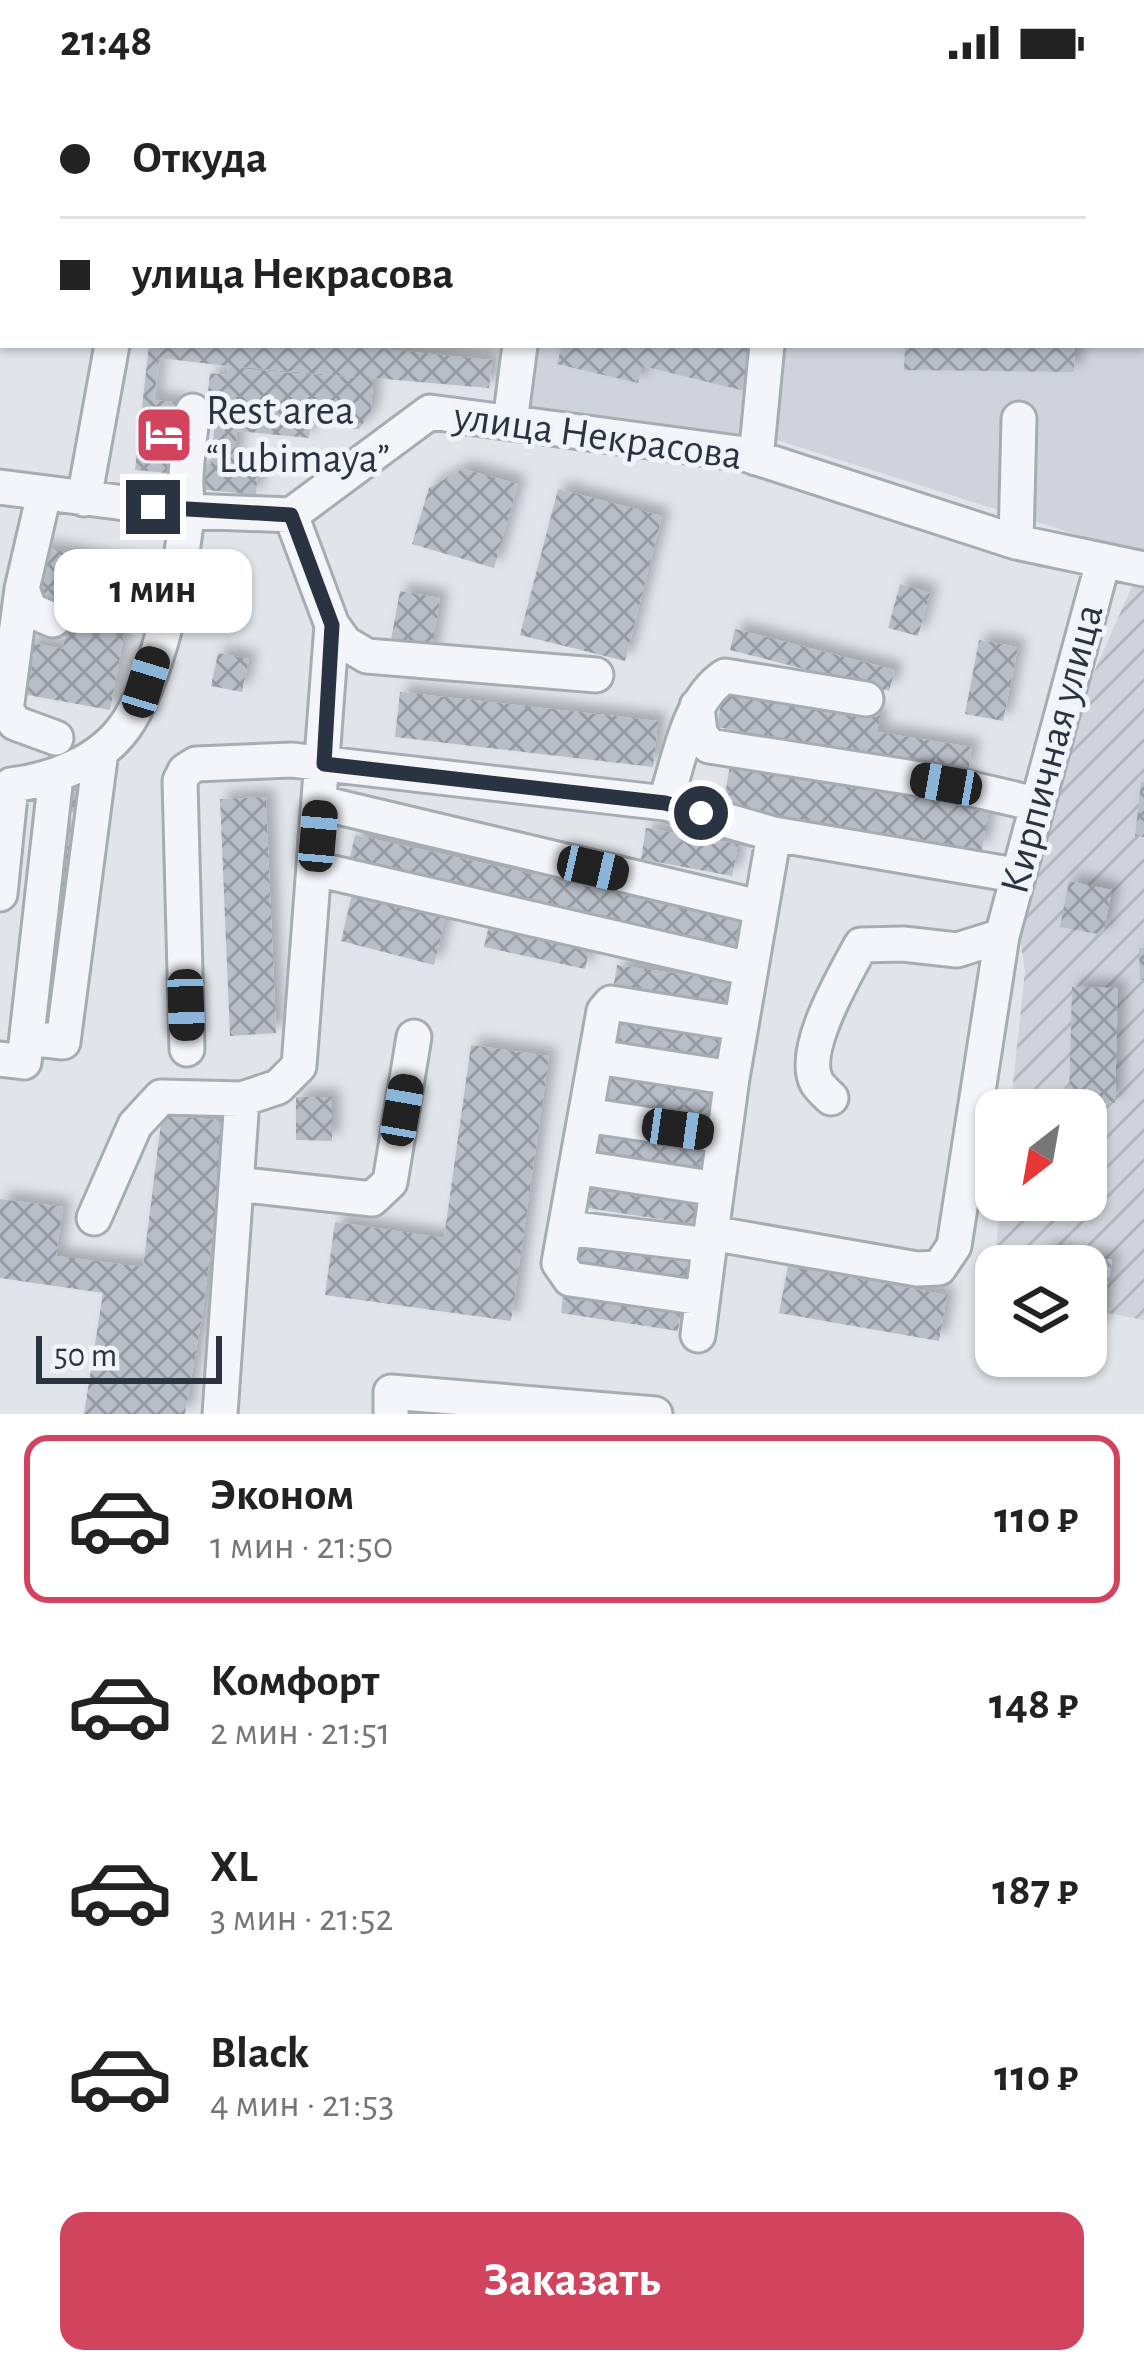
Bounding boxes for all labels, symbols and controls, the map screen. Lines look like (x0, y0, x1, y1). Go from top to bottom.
text: 21:48 (60, 19, 153, 64)
text: Откуда (132, 136, 267, 181)
text: улица Некрасова (132, 252, 454, 297)
place label: Rest area “Lubimaya” (206, 390, 390, 480)
street label: улица Некрасова (450, 395, 745, 477)
hotel icon: Rest area “Lubimaya” (133, 404, 195, 466)
route end (126, 480, 180, 534)
callout: 1 мин (54, 549, 252, 633)
text: 1 мин (110, 571, 196, 610)
street label: Кирпичная улица (993, 600, 1111, 898)
car (118, 642, 174, 722)
car (907, 760, 985, 808)
route start (674, 786, 728, 840)
car (297, 799, 339, 873)
car (554, 842, 632, 894)
car (167, 968, 205, 1042)
car (378, 1071, 426, 1149)
north arrow (975, 1089, 1107, 1221)
map controls (975, 1089, 1107, 1377)
car (640, 1106, 716, 1152)
button: layers (975, 1245, 1107, 1377)
scale bar (36, 1330, 222, 1383)
text: 50 m (54, 1340, 117, 1373)
icon: car (66, 1465, 174, 1573)
text: Эконом (210, 1473, 354, 1518)
text: 110 ₽ (994, 1496, 1078, 1541)
text: 1 мин · 21:50 (210, 1527, 393, 1566)
icon: car (66, 1651, 174, 1759)
text: Комфорт (210, 1659, 379, 1704)
text: 148 ₽ (989, 1682, 1078, 1727)
text: 2 мин · 21:51 (210, 1713, 391, 1752)
icon: car (66, 1837, 174, 1945)
text: XL (210, 1845, 258, 1890)
text: 187 ₽ (992, 1868, 1078, 1913)
text: 3 мин · 21:52 (210, 1899, 393, 1938)
icon: car (66, 2023, 174, 2131)
text: Black (210, 2031, 309, 2076)
text: 110 ₽ (994, 2054, 1078, 2099)
text: 4 мин · 21:53 (210, 2085, 394, 2124)
button: Заказать (60, 2212, 1084, 2350)

